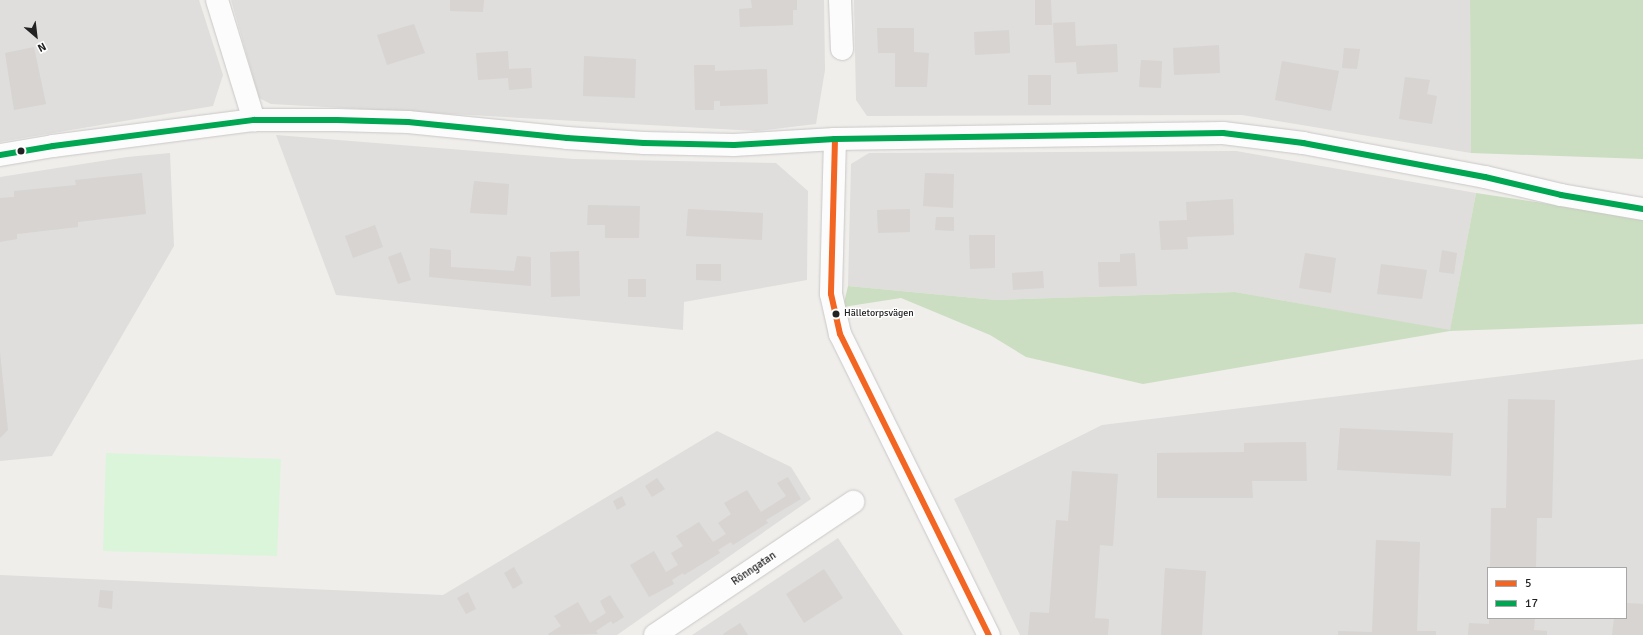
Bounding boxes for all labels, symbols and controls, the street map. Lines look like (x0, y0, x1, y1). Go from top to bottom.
north arrow (16, 16, 56, 56)
text: N (35, 40, 48, 55)
unlabelled marker (16, 146, 26, 156)
place label: Hälletorpsvägen (844, 308, 914, 320)
marker: Hälletorpsvägen (831, 309, 841, 319)
street label: Rönngatan (729, 549, 779, 589)
legend (1487, 567, 1627, 619)
text: 5 (1525, 576, 1531, 591)
text: 17 (1525, 596, 1538, 611)

